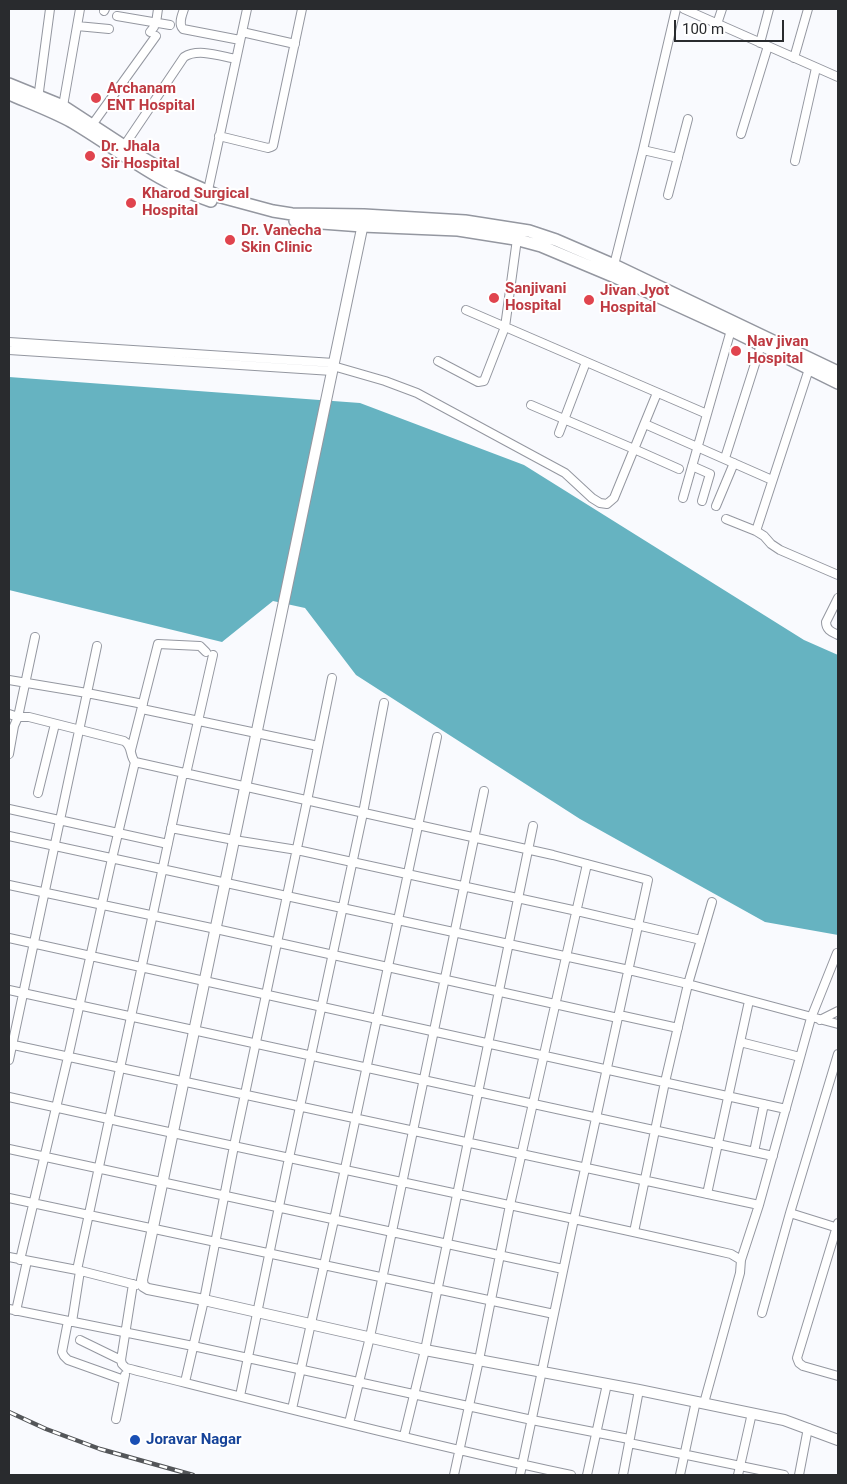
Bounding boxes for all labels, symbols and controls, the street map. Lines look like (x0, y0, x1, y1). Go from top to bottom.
scale bar (677, 10, 787, 42)
text: 100 m (682, 20, 724, 38)
place label: Archanam ENT Hospital (107, 80, 195, 115)
marker: Archanam ENT Hospital (89, 91, 103, 105)
place label: Dr. Jhala Sir Hospital (101, 138, 180, 173)
marker: Dr. Jhala Sir Hospital (83, 149, 97, 163)
place label: Kharod Surgical Hospital (142, 185, 249, 220)
marker: Kharod Surgical Hospital (124, 196, 138, 210)
place label: Dr. Vanecha Skin Clinic (241, 222, 321, 257)
marker: Dr. Vanecha Skin Clinic (223, 233, 237, 247)
place label: Sanjivani Hospital (505, 280, 566, 315)
place label: Jivan Jyot Hospital (600, 282, 669, 317)
marker: Sanjivani Hospital (487, 291, 501, 305)
marker: Jivan Jyot Hospital (582, 293, 596, 307)
place label: Nav jivan Hospital (747, 333, 809, 368)
marker: Nav jivan Hospital (729, 344, 743, 358)
place label: Joravar Nagar (146, 1431, 241, 1449)
marker: Joravar Nagar (128, 1433, 142, 1447)

